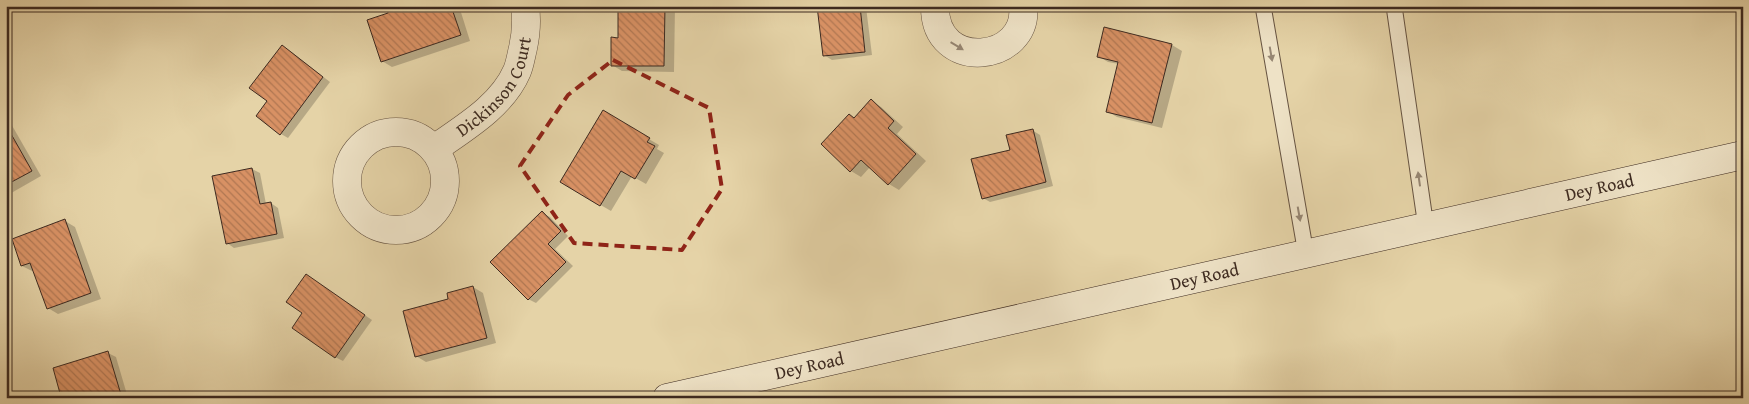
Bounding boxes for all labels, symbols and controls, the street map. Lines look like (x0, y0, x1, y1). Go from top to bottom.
street label: Dickinson Court (450, 34, 538, 143)
one-way arrow (950, 42, 963, 51)
one-way arrow (1268, 47, 1276, 63)
street label: Dey Road (1562, 166, 1637, 208)
one-way arrow (1415, 171, 1423, 187)
one-way arrow (1295, 207, 1303, 223)
street label: Dey Road (1167, 255, 1242, 297)
street label: Dey Road (772, 344, 847, 386)

